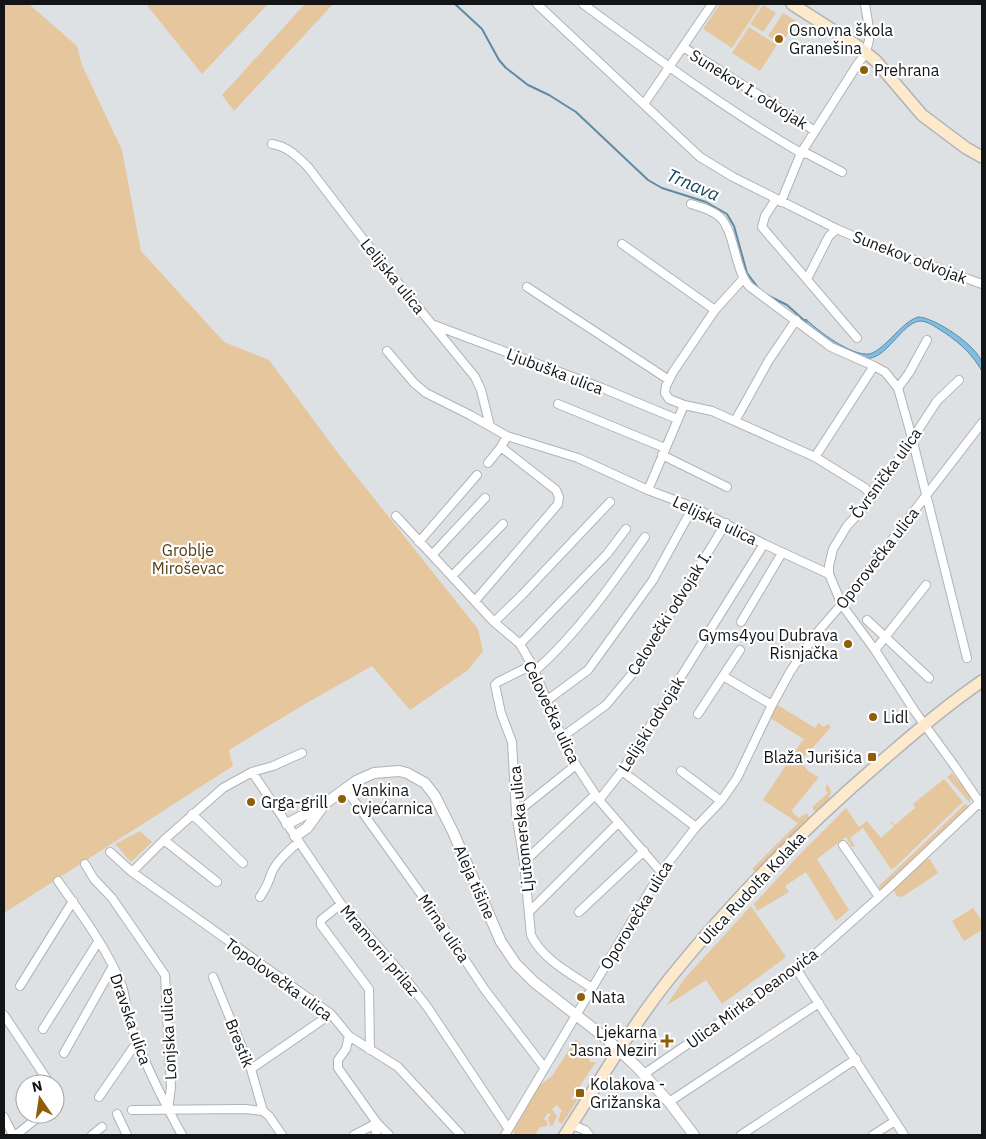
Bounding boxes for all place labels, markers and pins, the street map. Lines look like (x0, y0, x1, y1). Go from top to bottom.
place label: Osnovna škola Granešina (789, 20, 894, 58)
marker: Osnovna škola Granešina (773, 33, 785, 45)
place label: Prehrana (874, 60, 940, 80)
marker: Prehrana (858, 64, 870, 76)
place label: Gyms4you Dubrava Risnjačka (698, 625, 838, 663)
marker: Gyms4you Dubrava Risnjačka (842, 638, 854, 650)
place label: Lidl (883, 707, 909, 727)
marker: Lidl (867, 711, 879, 723)
place label: Blaža Jurišića (763, 747, 862, 767)
marker: Blaža Jurišića (866, 751, 878, 763)
place label: Vankina cvjećarnica (352, 780, 433, 818)
place label: Grga-grill (261, 792, 328, 812)
marker: Vankina cvjećarnica (336, 793, 348, 805)
marker: Grga-grill (245, 796, 257, 808)
place label: Nata (591, 987, 625, 1007)
marker: Nata (575, 991, 587, 1003)
place label: Ljekarna Jasna Neziri (570, 1022, 657, 1060)
marker: Ljekarna Jasna Neziri (661, 1035, 673, 1047)
place label: Kolakova - Grižanska (590, 1074, 665, 1112)
marker: Kolakova - Grižanska (574, 1087, 586, 1099)

